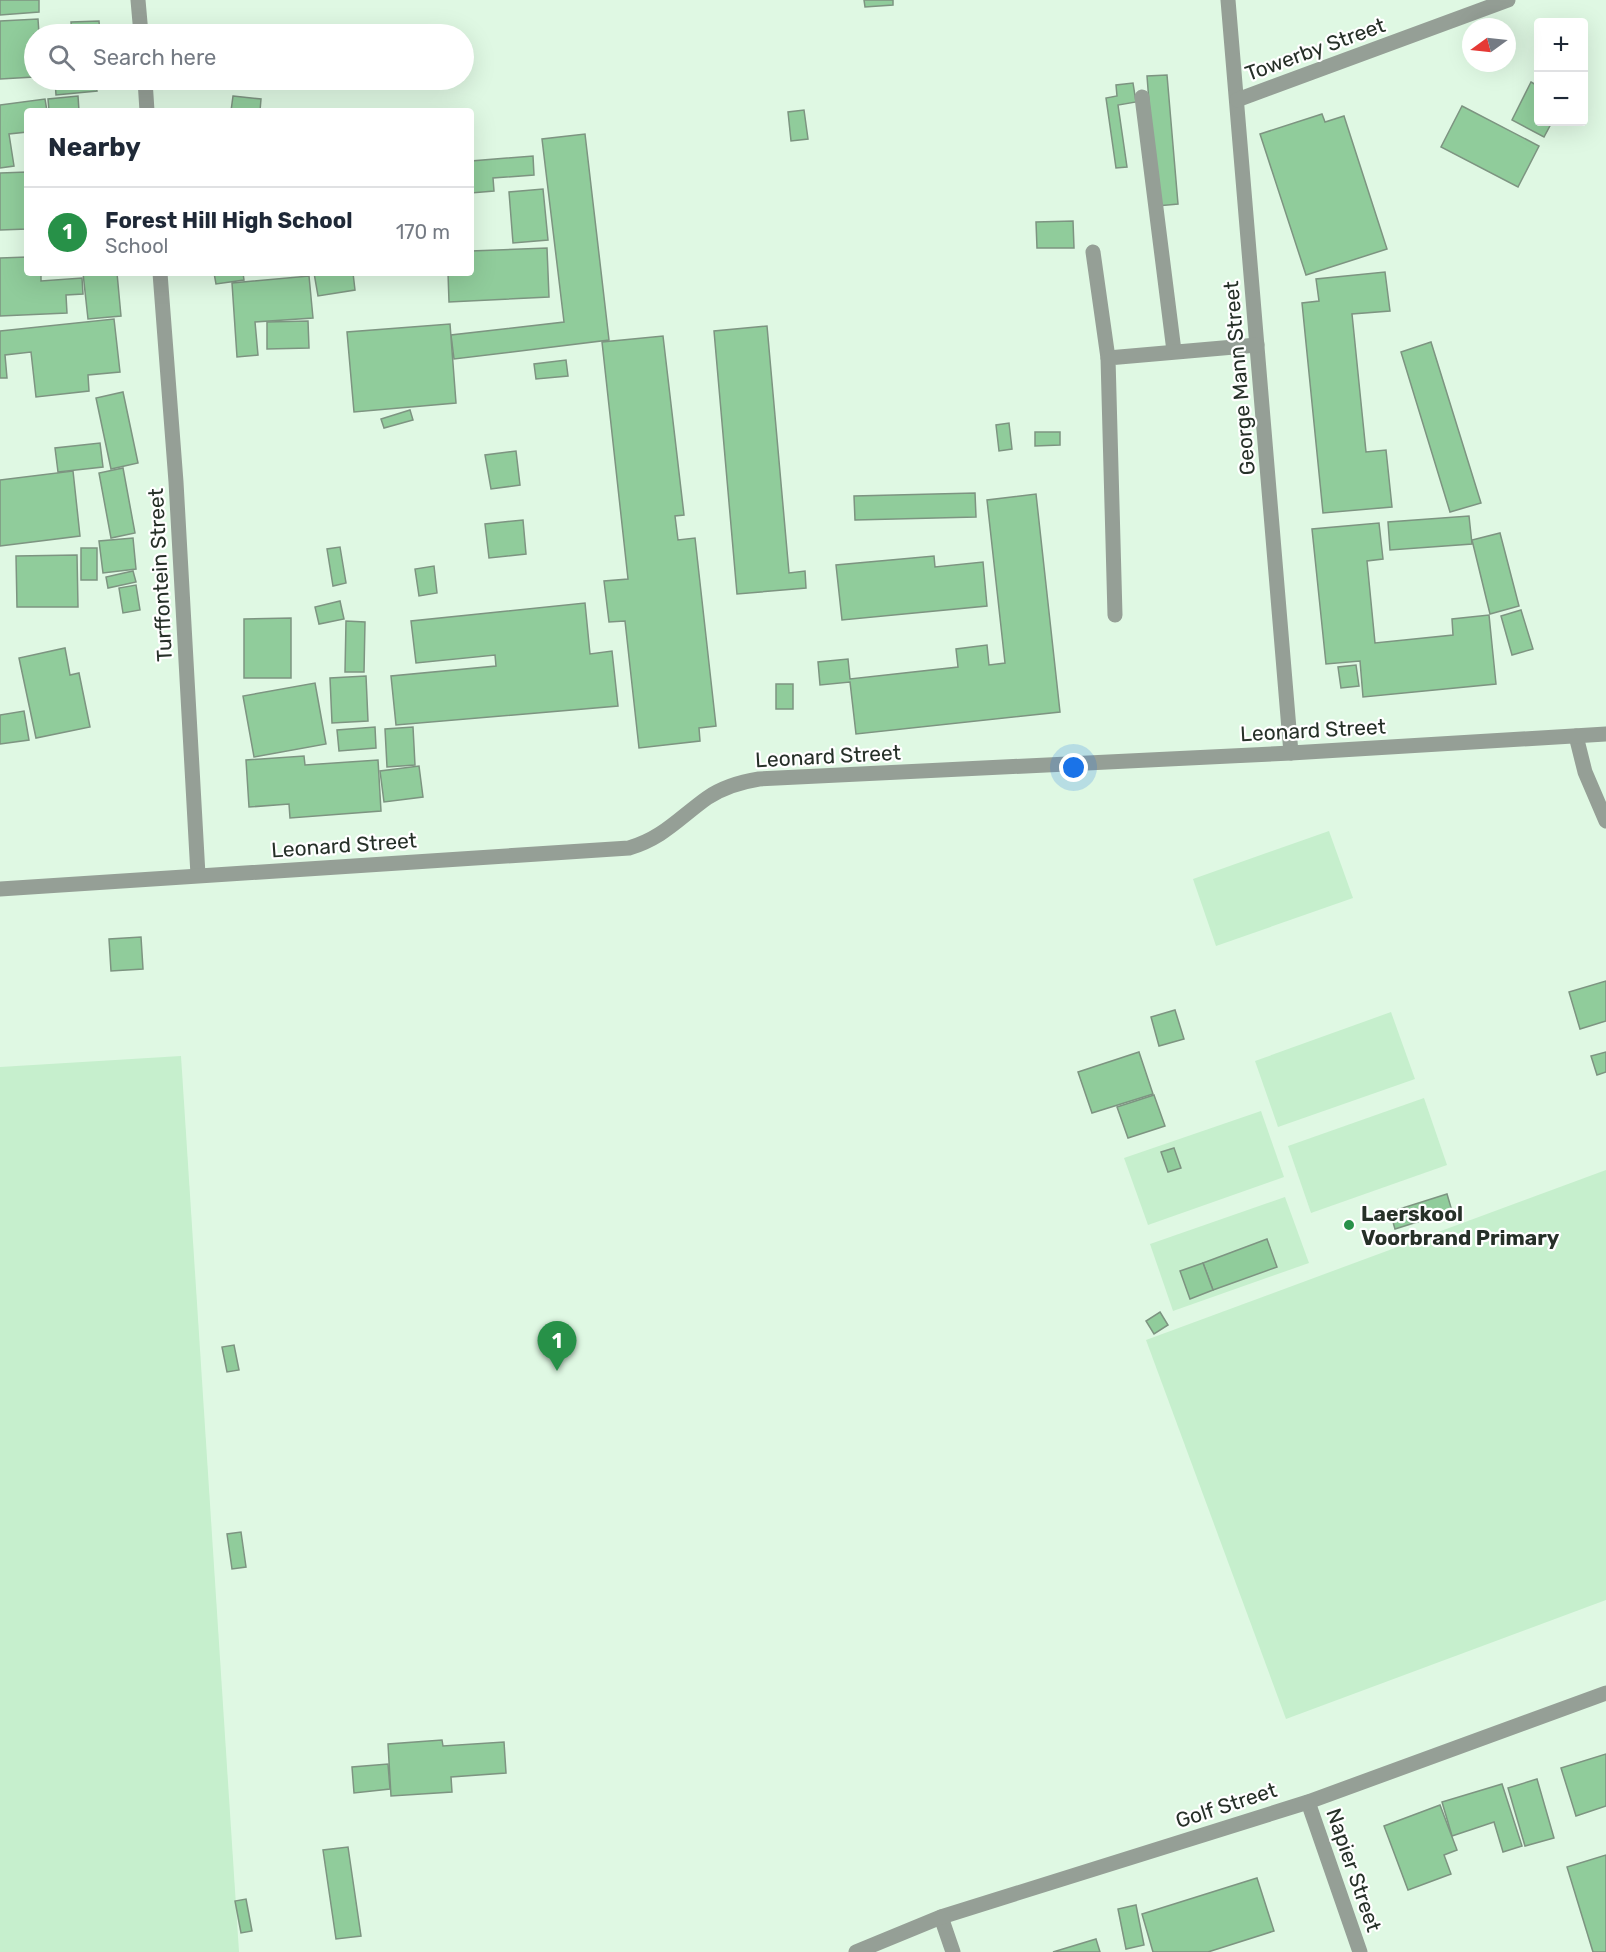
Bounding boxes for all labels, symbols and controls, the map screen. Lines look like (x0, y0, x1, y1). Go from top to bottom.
street label: Towerby Street (1242, 12, 1388, 86)
north arrow (1462, 18, 1516, 72)
map controls (1534, 18, 1588, 126)
button: + (1534, 18, 1588, 72)
search box (24, 24, 474, 90)
icon: search (45, 41, 78, 74)
text: Search here (93, 44, 216, 71)
button: − (1534, 72, 1588, 126)
text: Nearby (48, 132, 141, 163)
text: Forest Hill High School (105, 207, 352, 234)
text: 1 (63, 220, 72, 244)
text: 170 m (396, 220, 450, 244)
text: School (105, 234, 168, 258)
street label: George Mann Street (1218, 280, 1260, 476)
street label: Turffontein Street (143, 488, 177, 662)
street label: Leonard Street (1240, 714, 1386, 746)
street label: Leonard Street (755, 740, 901, 772)
your location (1059, 753, 1088, 782)
street label: Leonard Street (270, 827, 418, 863)
place label: Laerskool Voorbrand Primary (1361, 1201, 1560, 1250)
marker: Laerskool Voorbrand Primary (1342, 1218, 1356, 1232)
pin: 1 (538, 1322, 576, 1371)
street label: Golf Street (1172, 1777, 1280, 1833)
street label: Napier Street (1321, 1805, 1387, 1935)

